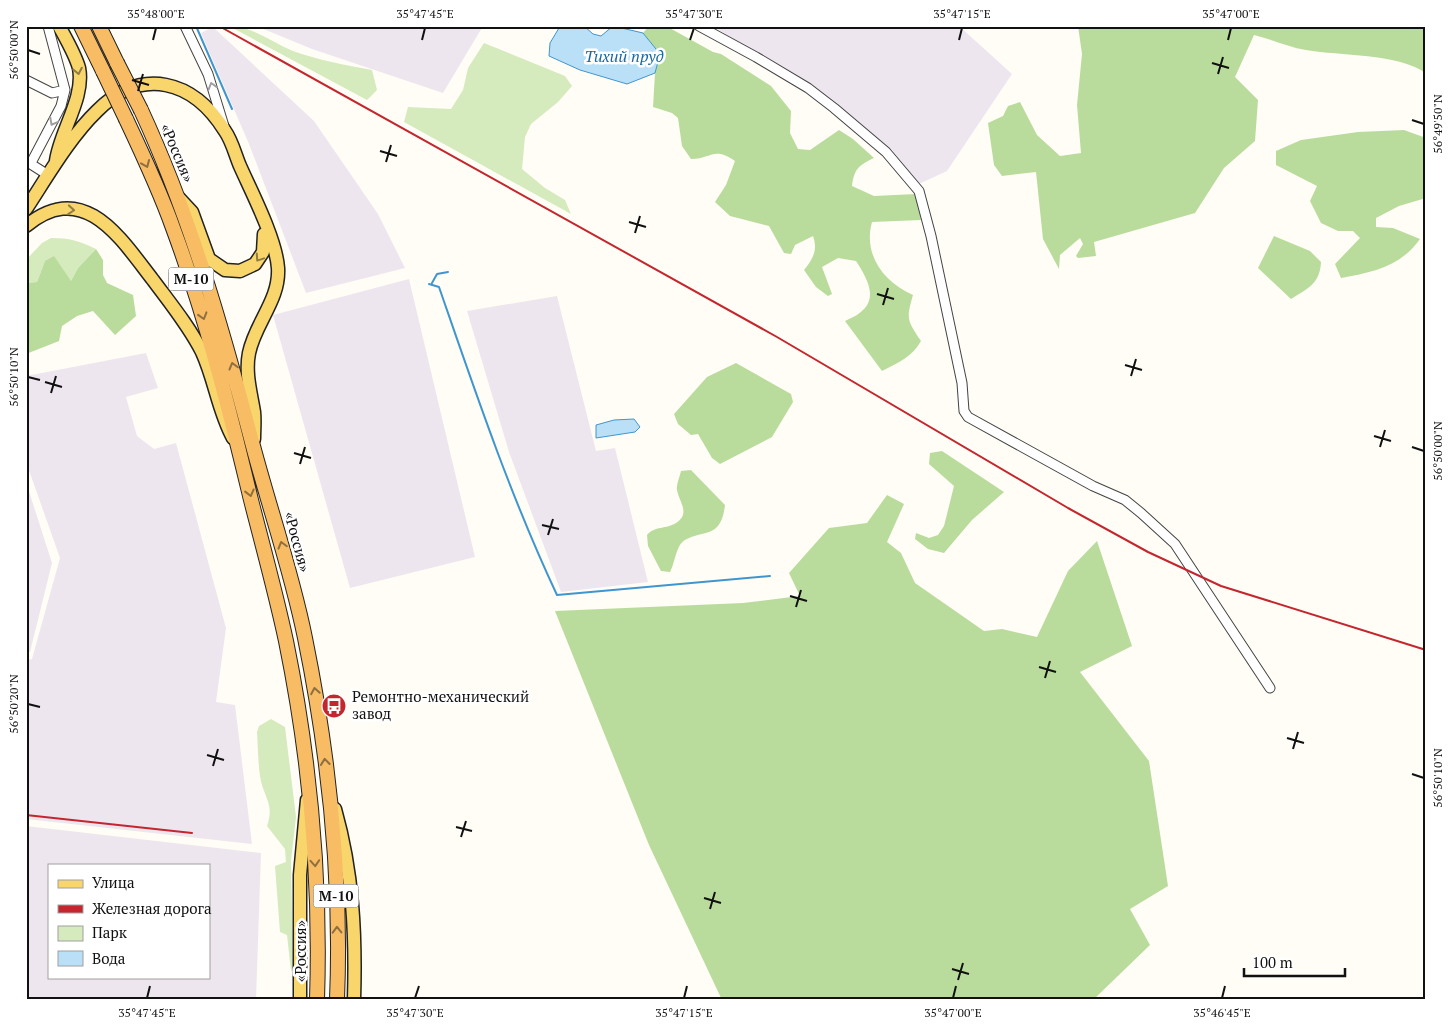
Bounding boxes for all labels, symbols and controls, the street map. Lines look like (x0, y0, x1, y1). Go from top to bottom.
text: 35°48'00"E (127, 6, 185, 21)
text: 35°47'45"E (396, 6, 454, 21)
text: 35°47'30"E (665, 6, 723, 21)
text: 35°47'15"E (933, 6, 991, 21)
text: 35°47'00"E (1202, 6, 1260, 21)
text: 56°50'00"N (6, 20, 21, 80)
water label: Тихий пруд (584, 45, 664, 67)
one-way arrow (73, 66, 83, 75)
one-way arrow (208, 83, 218, 91)
text: 56°49'50"N (1430, 94, 1445, 154)
one-way arrow (49, 117, 59, 126)
street label: «Россия» (157, 120, 199, 185)
one-way arrow (141, 159, 151, 167)
one-way arrow (67, 205, 75, 216)
one-way arrow (256, 252, 265, 262)
road number: М-10 (168, 268, 214, 290)
one-way arrow (197, 311, 207, 319)
text: 56°50'10"N (6, 347, 21, 407)
one-way arrow (228, 361, 239, 370)
text: 56°50'00"N (1430, 421, 1445, 481)
one-way arrow (244, 488, 254, 496)
street label: «Россия» (280, 509, 316, 574)
one-way arrow (277, 542, 287, 550)
text: 56°50'20"N (6, 674, 21, 734)
one-way arrow (310, 686, 320, 695)
place label: Ремонтно-механический завод (352, 686, 529, 723)
bus stop icon: Ремонтно-механический завод (321, 693, 347, 719)
text: 56°50'10"N (1430, 748, 1445, 808)
one-way arrow (320, 758, 331, 766)
one-way arrow (309, 859, 320, 867)
legend (48, 864, 210, 978)
text: Улица (92, 872, 135, 892)
road number: М-10 (314, 884, 358, 908)
text: Железная дорога (92, 898, 212, 918)
street label: «Россия» (290, 920, 310, 982)
text: Парк (92, 922, 128, 942)
one-way arrow (332, 925, 342, 933)
scale bar (1244, 946, 1346, 978)
text: Вода (92, 948, 126, 968)
text: 100 m (1252, 952, 1293, 972)
text: 35°47'45"E (118, 1005, 176, 1020)
text: 35°47'30"E (386, 1005, 444, 1020)
text: 35°47'15"E (655, 1005, 713, 1020)
text: 35°47'00"E (924, 1005, 982, 1020)
text: 35°46'45"E (1193, 1005, 1251, 1020)

